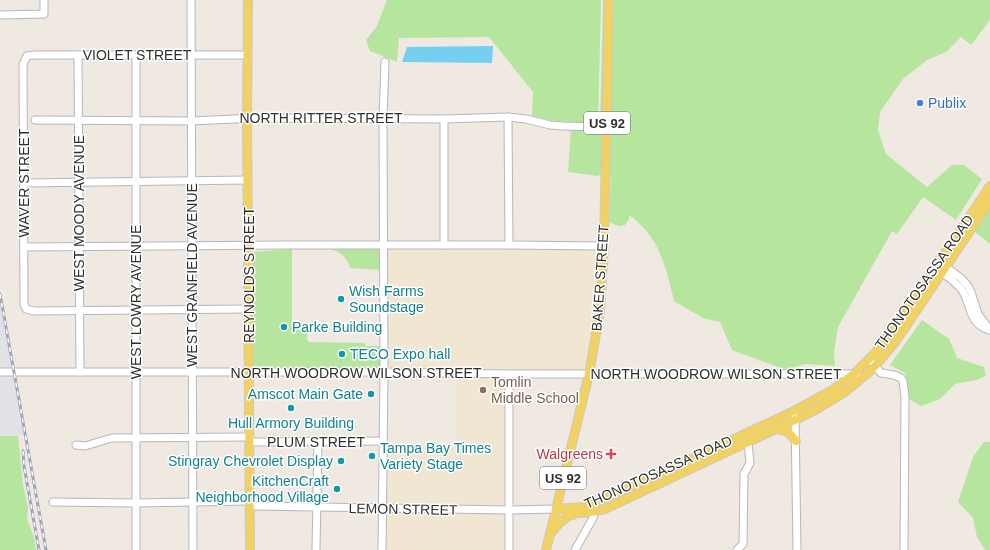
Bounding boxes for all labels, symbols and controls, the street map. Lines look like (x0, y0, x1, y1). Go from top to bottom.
street label: VIOLET STREET (83, 47, 192, 63)
place label: Publix (928, 95, 966, 111)
marker: Publix (915, 98, 925, 108)
street label: NORTH RITTER STREET (239, 110, 403, 126)
road number: US 92 (584, 112, 630, 134)
street label: WAVER STREET (16, 128, 32, 237)
street label: WEST MOODY AVENUE (71, 135, 87, 291)
street label: WEST GRANFIELD AVENUE (184, 183, 200, 367)
street label: REYNOLDS STREET (241, 206, 257, 343)
street label: THONOTOSASSA ROAD (872, 212, 976, 352)
street label: BAKER STREET (588, 224, 612, 332)
street label: WEST LOWRY AVENUE (128, 225, 144, 379)
place label: Wish Farms Soundstage (349, 283, 424, 315)
marker: Wish Farms Soundstage (336, 294, 346, 304)
place label: Parke Building (292, 319, 382, 335)
marker: Parke Building (279, 322, 289, 332)
place label: TECO Expo hall (350, 346, 450, 362)
marker: TECO Expo hall (337, 349, 347, 359)
street label: NORTH WOODROW WILSON STREET (231, 365, 482, 381)
street label: NORTH WOODROW WILSON STREET (591, 366, 842, 382)
place label: Tomlin Middle School (491, 374, 579, 406)
marker: Tomlin Middle School (478, 385, 488, 395)
place label: Amscot Main Gate (248, 386, 363, 402)
marker: Amscot Main Gate (366, 389, 376, 399)
marker: Hull Armory Building (286, 403, 296, 413)
place label: Hull Armory Building (228, 415, 354, 431)
street label: THONOTOSASSA ROAD (582, 432, 734, 512)
street label: PLUM STREET (267, 434, 365, 450)
place label: Tampa Bay Times Variety Stage (380, 440, 491, 472)
place label: Walgreens (537, 446, 603, 462)
marker: Walgreens (606, 449, 616, 459)
marker: Tampa Bay Times Variety Stage (367, 451, 377, 461)
place label: Stingray Chevrolet Display (168, 453, 333, 469)
marker: Stingray Chevrolet Display (336, 456, 346, 466)
road number: US 92 (540, 467, 586, 489)
place label: KitchenCraft Neighborhood Village (195, 473, 329, 505)
marker: KitchenCraft Neighborhood Village (332, 484, 342, 494)
street label: LEMON STREET (348, 500, 458, 518)

